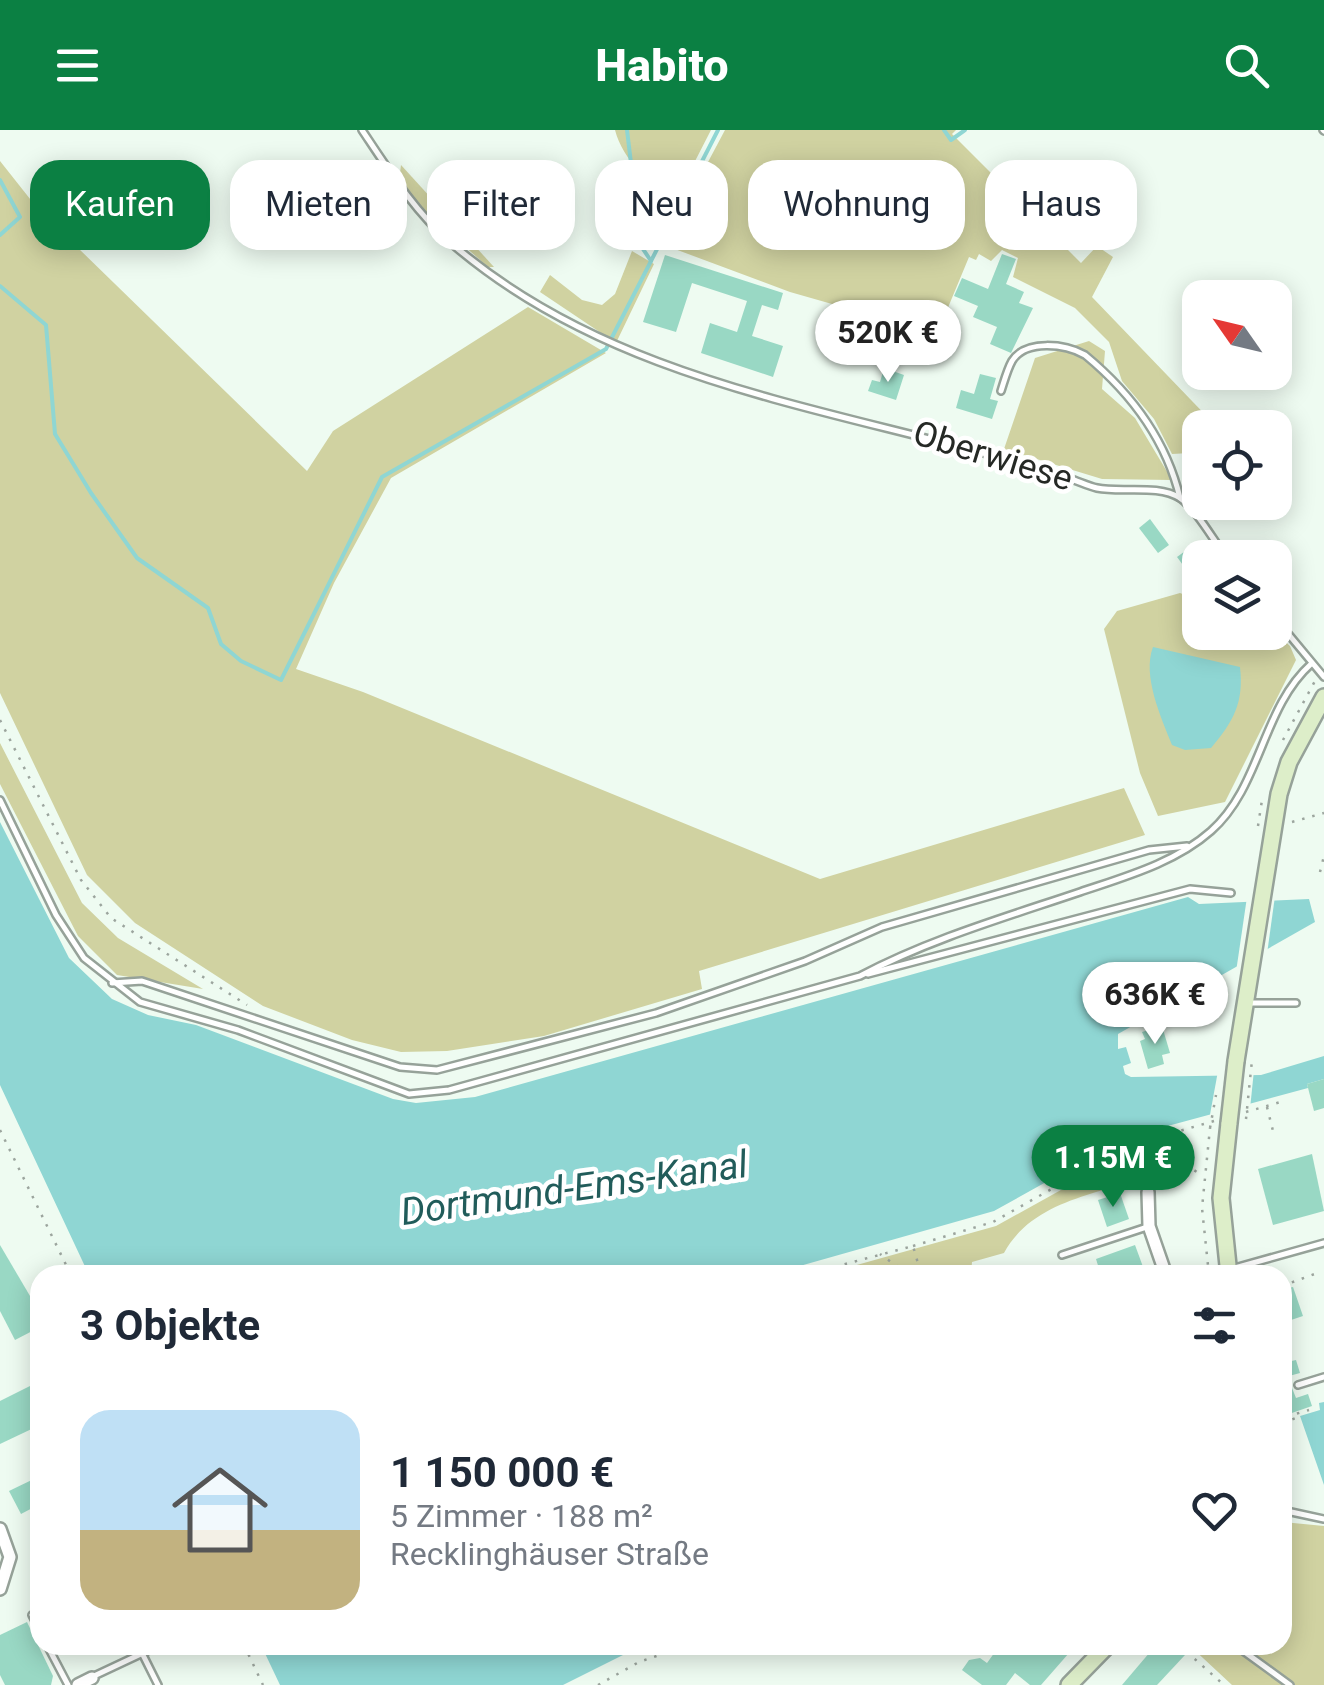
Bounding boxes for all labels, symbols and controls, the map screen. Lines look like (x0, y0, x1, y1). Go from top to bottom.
icon: menu (50, 38, 105, 93)
icon: search (1219, 38, 1274, 93)
text: Habito (595, 39, 729, 92)
chip: Kaufen (30, 160, 210, 250)
chip: Mieten (230, 160, 407, 250)
chip: Filter (427, 160, 575, 250)
chip: Neu (595, 160, 728, 250)
chip: Wohnung (748, 160, 965, 250)
chip: Haus (985, 160, 1137, 250)
north arrow (1182, 280, 1292, 390)
map controls (1182, 280, 1292, 650)
pin: 520K € (807, 300, 969, 385)
text: 520K € (837, 313, 939, 351)
button: locate (1182, 410, 1292, 520)
street label: Oberwiese (908, 412, 1078, 500)
button: layers (1182, 540, 1292, 650)
pin: 636K € (1074, 962, 1236, 1047)
text: 636K € (1104, 975, 1206, 1013)
pin: 1.15M € (1021, 1125, 1205, 1210)
text: 1.15M € (1054, 1138, 1172, 1176)
water label: Dortmund-Ems-Kanal (398, 1142, 751, 1234)
icon: filters (1187, 1298, 1242, 1353)
text: 3 Objekte (80, 1301, 260, 1350)
text: 1 150 000 € (390, 1448, 614, 1497)
icon: home (160, 1450, 280, 1570)
icon: heart (1187, 1483, 1242, 1538)
text: 5 Zimmer · 188 m² (390, 1497, 653, 1535)
text: Recklinghäuser Straße (390, 1535, 709, 1573)

